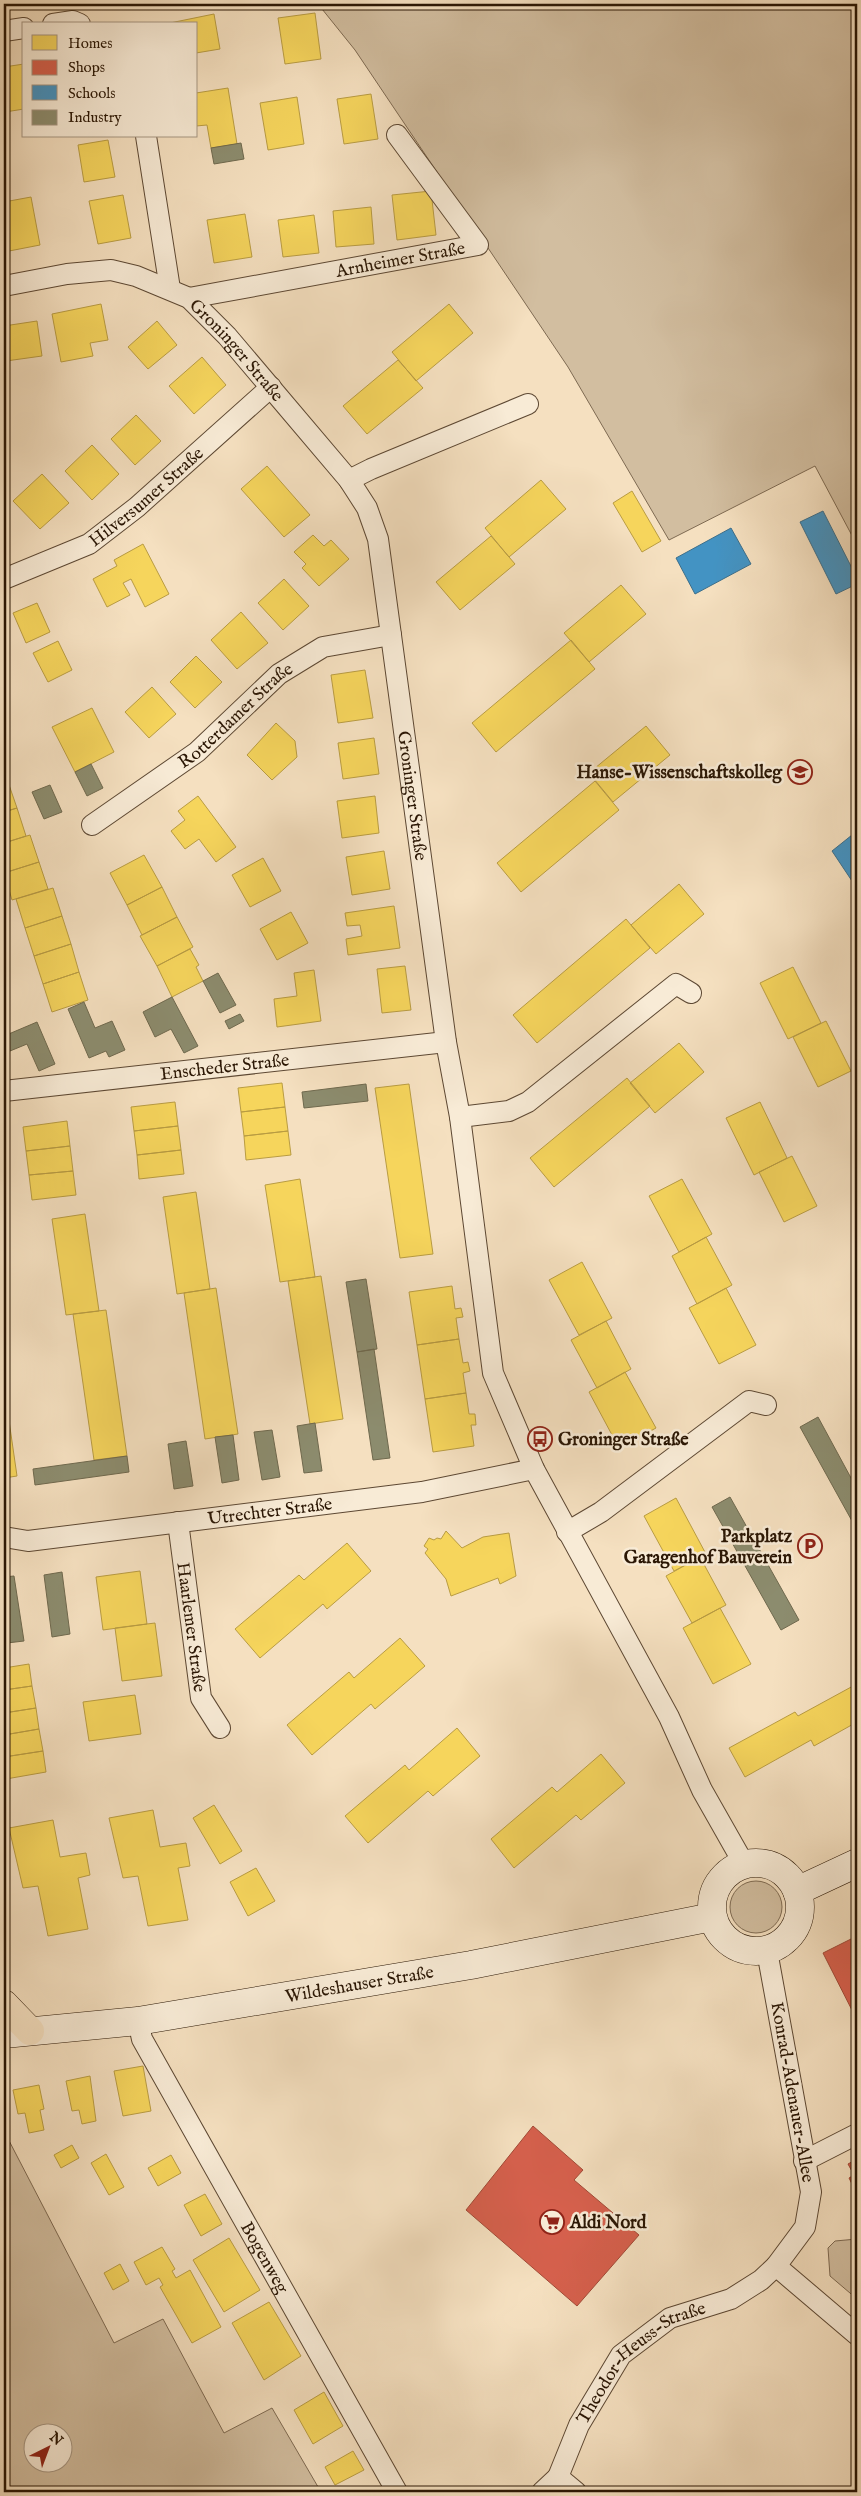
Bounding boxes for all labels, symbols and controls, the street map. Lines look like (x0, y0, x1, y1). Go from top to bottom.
legend (22, 22, 198, 138)
text: Homes (68, 34, 112, 53)
text: Shops (68, 58, 105, 77)
text: Schools (68, 84, 116, 103)
text: Industry (68, 108, 122, 127)
street label: Arnheimer Straße (333, 238, 467, 284)
street label: Groninger Straße (184, 295, 288, 407)
street label: Hilversumer Straße (85, 443, 209, 553)
street label: Rotterdamer Straße (174, 658, 298, 775)
street label: Groninger Straße (391, 730, 431, 862)
school or university icon: Hanse-Wissenschaftskolleg (787, 759, 813, 785)
place label: Hanse-Wissenschaftskolleg (576, 762, 783, 785)
street label: Enscheder Straße (159, 1049, 291, 1087)
bus stop icon: Groninger Straße (527, 1426, 553, 1452)
place label: Groninger Straße (558, 1429, 689, 1452)
street label: Utrechter Straße (206, 1493, 334, 1532)
place label: Parkplatz Garagenhof Bauverein (624, 1526, 793, 1570)
parking icon: Parkplatz Garagenhof Bauverein (797, 1533, 823, 1559)
street label: Haarlemer Straße (170, 1561, 210, 1694)
street label: Wildeshauser Straße (284, 1961, 436, 2009)
street label: Konrad-Adenauer-Allee (764, 2000, 819, 2184)
supermarket icon: Aldi Nord (539, 2209, 565, 2235)
place label: Aldi Nord (569, 2212, 647, 2235)
street label: Bogenweg (234, 2218, 293, 2298)
street label: Theodor-Heuss-Straße (572, 2298, 709, 2429)
north arrow (22, 2424, 72, 2474)
text: N (45, 2428, 67, 2450)

